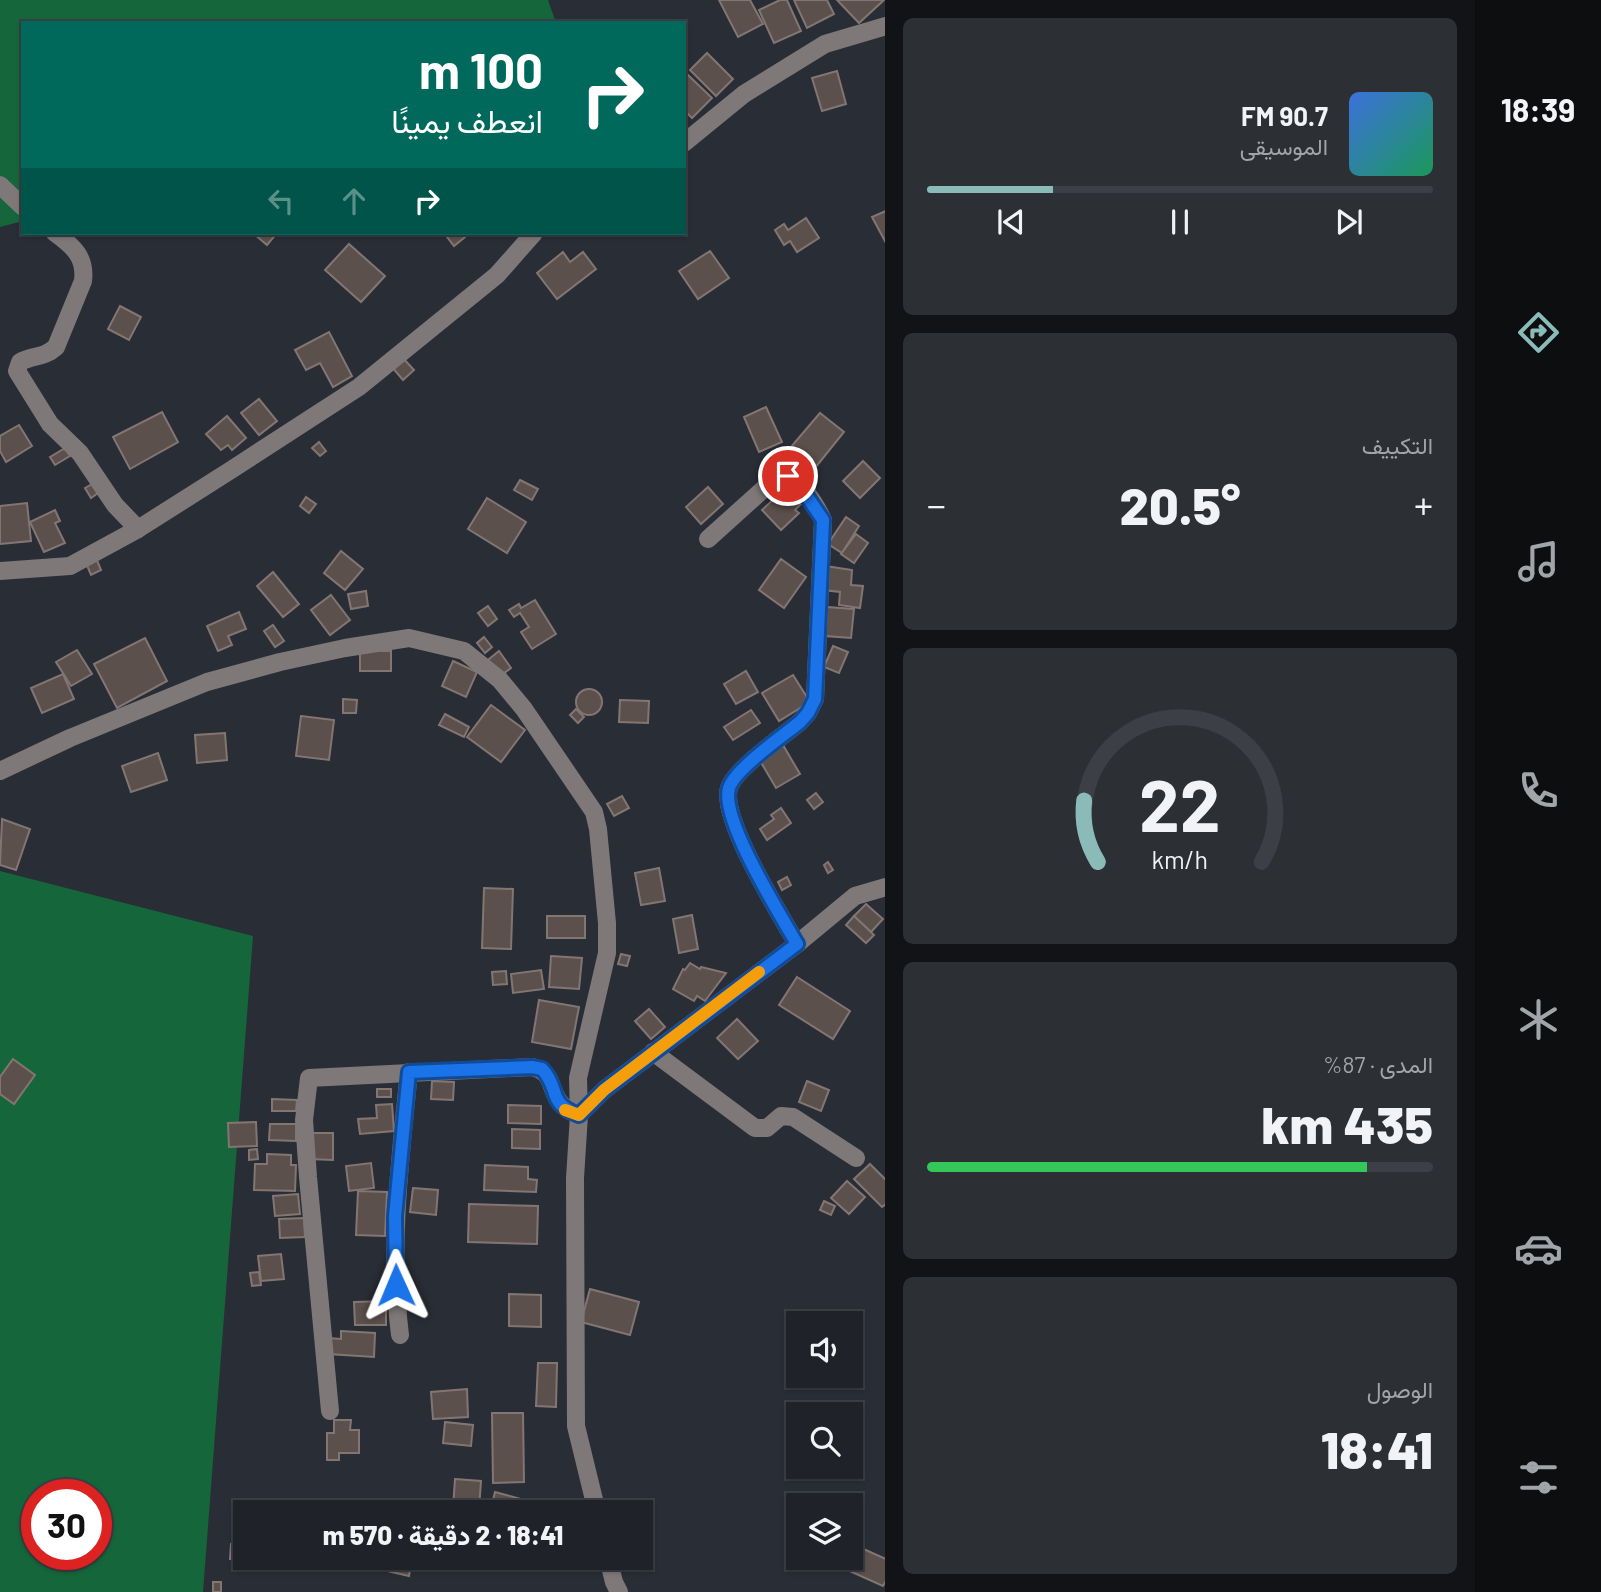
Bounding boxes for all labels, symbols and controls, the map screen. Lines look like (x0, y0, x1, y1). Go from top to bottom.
text: 100 m (419, 40, 543, 99)
icon: right (567, 49, 658, 140)
text: 18:39 (1501, 90, 1575, 128)
text: 90.7 FM (1241, 100, 1328, 131)
text: انعطف يمينًا (391, 101, 543, 139)
text: الموسيقى (1240, 132, 1328, 160)
icon: left (262, 182, 300, 220)
icon: ahead (335, 182, 373, 220)
icon: right (408, 182, 446, 220)
icon: previous (992, 203, 1030, 241)
icon: pause (1161, 203, 1199, 241)
icon: next (1330, 203, 1368, 241)
icon: directions (1514, 308, 1563, 357)
text: التكييف (1362, 431, 1433, 459)
pin (758, 446, 818, 506)
icon: arrive (769, 457, 807, 495)
text: 20.5° (1119, 473, 1241, 535)
text: − (927, 481, 946, 527)
text: + (1414, 481, 1433, 527)
icon: music (1514, 537, 1563, 586)
text: 22 (1139, 759, 1221, 847)
icon: phone (1514, 766, 1563, 815)
text: km/h (1152, 844, 1208, 874)
icon: climate (1514, 995, 1563, 1044)
text: المدى · 87% (1323, 1050, 1433, 1078)
text: 435 km (1261, 1092, 1433, 1154)
icon: car (1514, 1224, 1563, 1273)
position arrow (359, 1248, 433, 1322)
map controls (786, 1311, 863, 1570)
button: sound (786, 1311, 863, 1388)
text: الوصول (1367, 1375, 1433, 1403)
button: search (786, 1402, 863, 1479)
text: 18:41 (1321, 1417, 1433, 1479)
icon: filters (1514, 1453, 1563, 1502)
speed limit sign: 30 (21, 1479, 112, 1570)
button: layers (786, 1493, 863, 1570)
text: 18:41 · 2 دقيقة · 570 m (323, 1519, 563, 1550)

